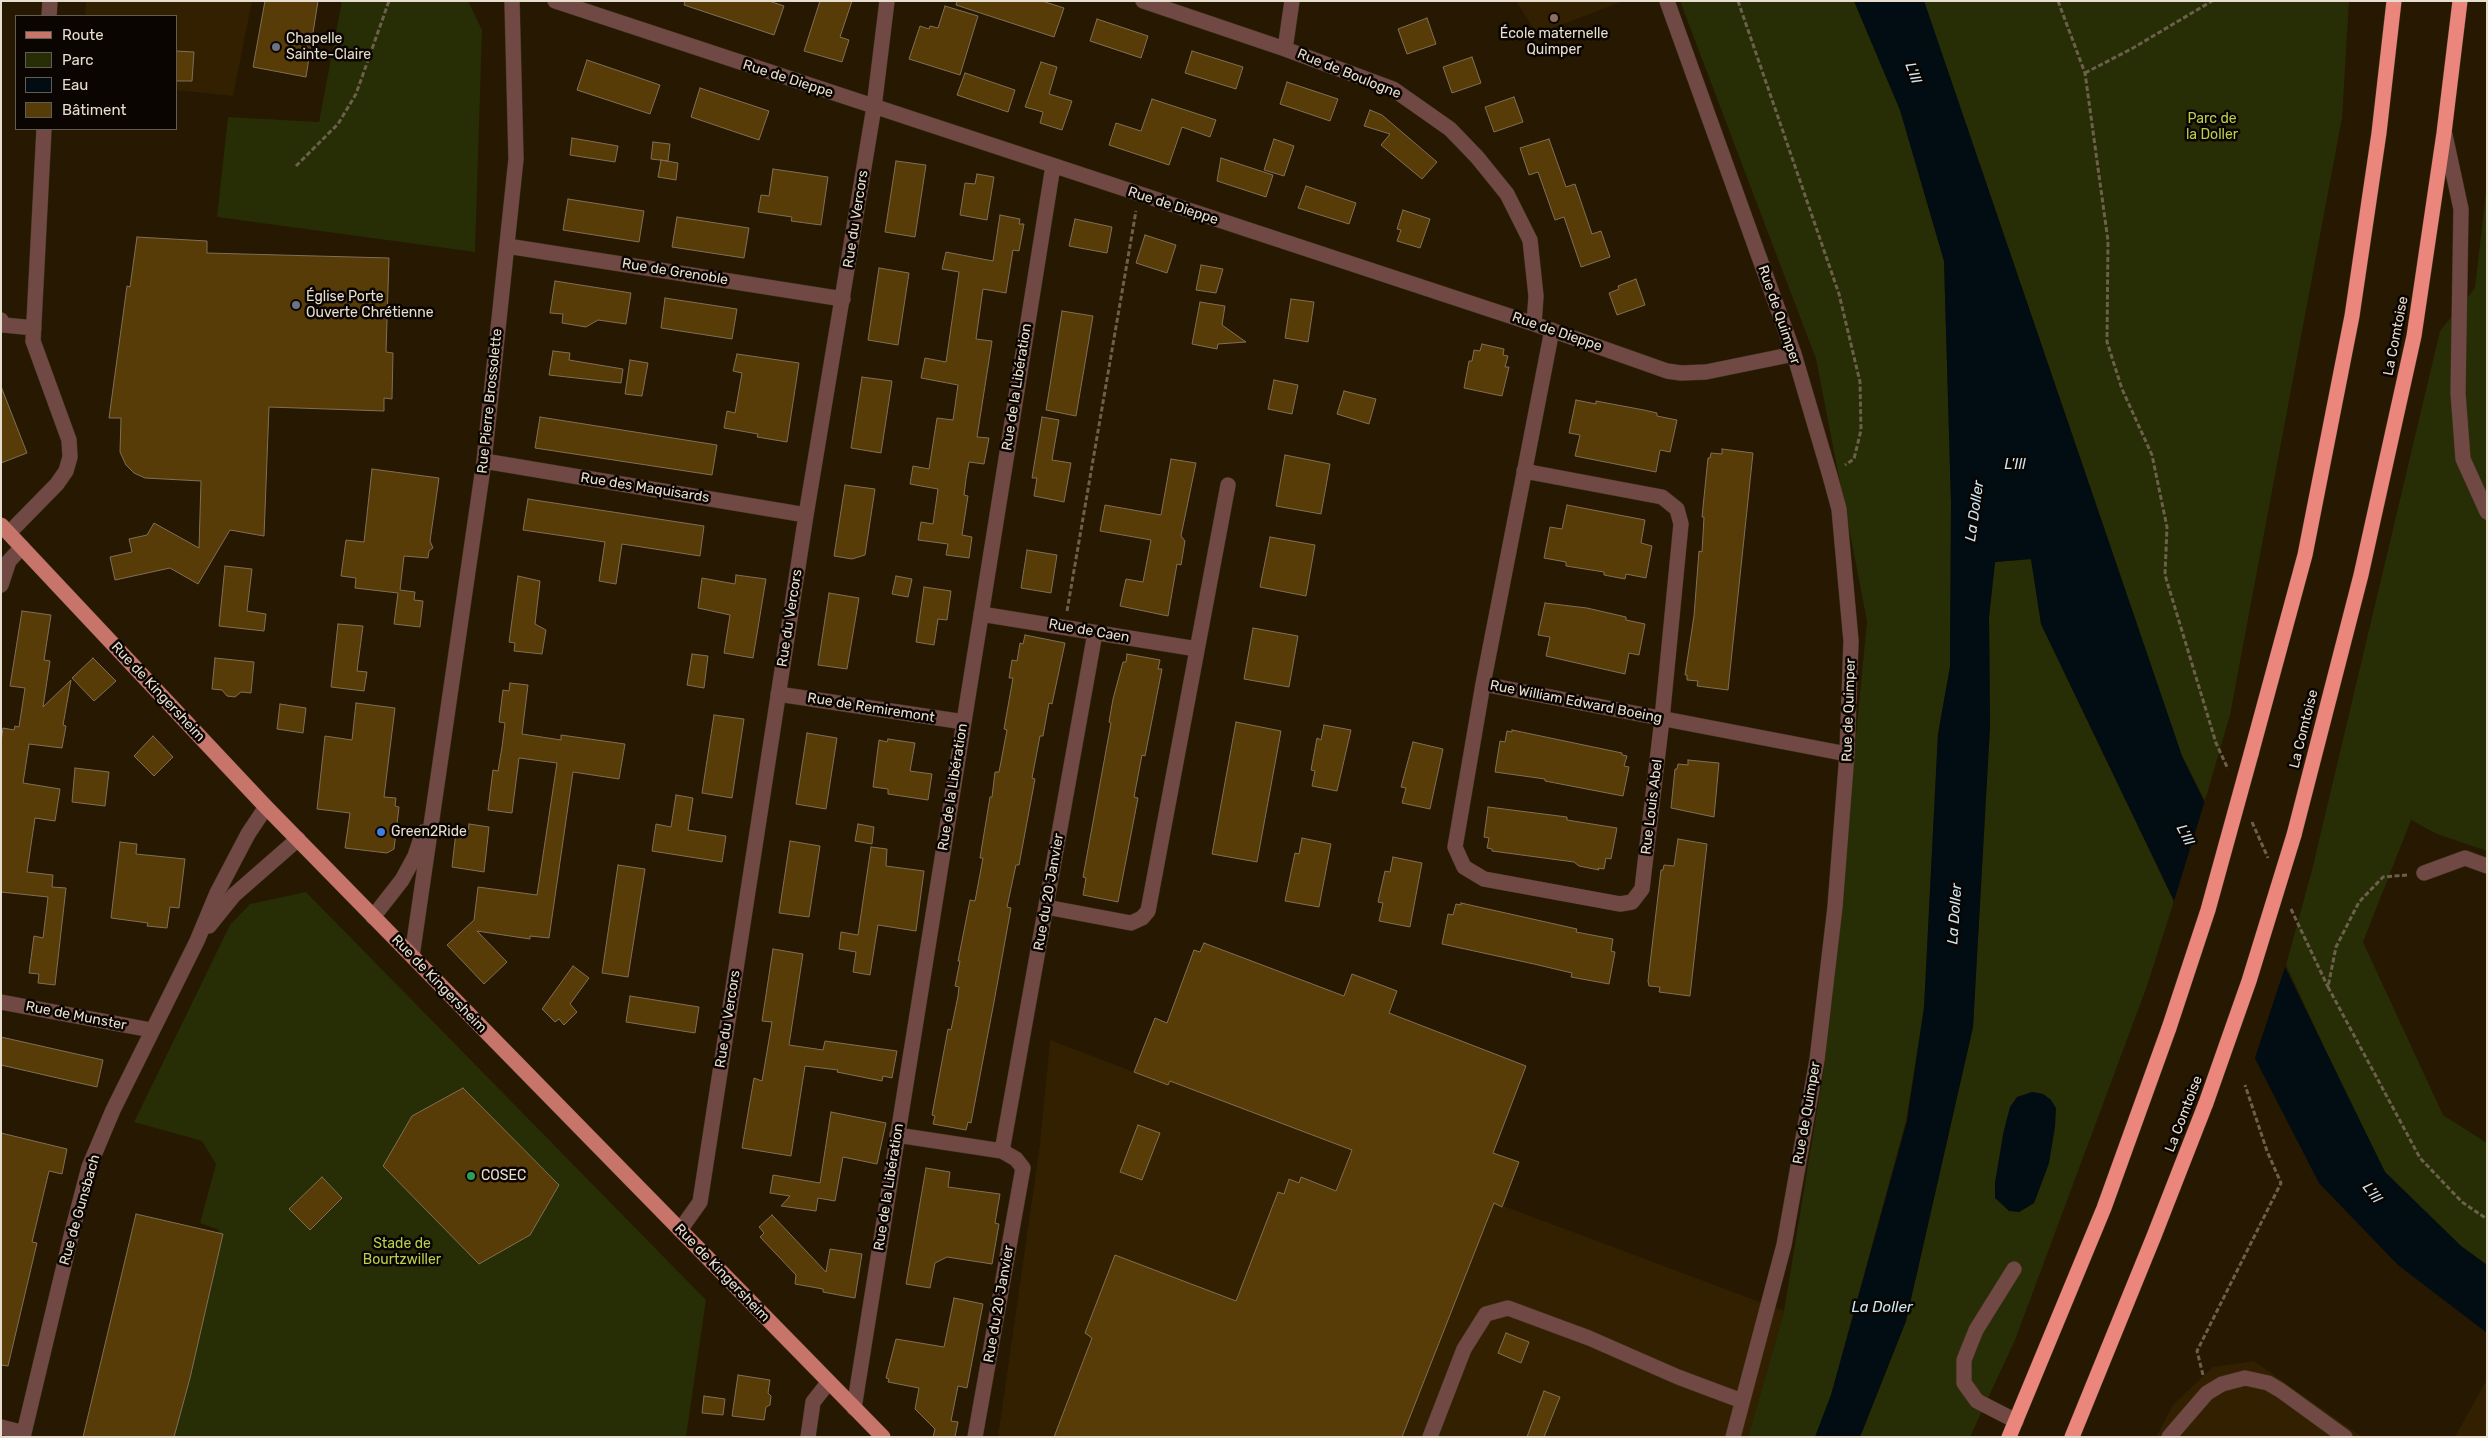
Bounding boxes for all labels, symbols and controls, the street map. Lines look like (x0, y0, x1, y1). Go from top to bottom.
marker: École maternelle Quimper (1548, 12, 1560, 24)
legend (15, 15, 178, 130)
text: Route (62, 26, 104, 44)
place label: École maternelle Quimper (1500, 26, 1608, 58)
place label: Chapelle Sainte-Claire (286, 31, 371, 64)
marker: Chapelle Sainte-Claire (270, 41, 282, 53)
street label: Rue de Boulogne (1295, 46, 1403, 102)
text: Parc (62, 51, 94, 69)
street label: Rue de Dieppe (741, 57, 835, 101)
water label: L'Ill (1901, 60, 1925, 86)
text: Eau (62, 76, 88, 94)
text: Bâtiment (62, 101, 126, 119)
park label: Parc de la Doller (2186, 111, 2238, 144)
street label: Rue du Vercors (840, 169, 872, 269)
street label: Rue de Dieppe (1126, 184, 1220, 228)
street label: Rue de Grenoble (621, 255, 729, 289)
street label: Rue de Quimper (1754, 263, 1804, 367)
place label: Église Porte Ouverte Chrétienne (306, 289, 434, 322)
street label: La Comtoise (2380, 295, 2412, 377)
marker: Église Porte Ouverte Chrétienne (290, 299, 302, 311)
street label: Rue de Dieppe (1510, 309, 1604, 355)
street label: Rue de la Libération (999, 322, 1035, 452)
street label: Rue Pierre Brossolette (474, 328, 506, 474)
water label: L'Ill (2004, 456, 2026, 474)
street label: Rue des Maquisards (579, 470, 711, 506)
water label: La Doller (1962, 479, 1988, 543)
street label: Rue du Vercors (774, 568, 806, 668)
street label: Rue de Caen (1047, 616, 1131, 646)
street label: Rue de Kingersheim (108, 639, 208, 745)
street label: Rue de Quimper (1839, 658, 1859, 762)
street label: Rue William Edward Boeing (1488, 677, 1664, 727)
street label: La Comtoise (2286, 688, 2322, 770)
street label: Rue de Remiremont (806, 690, 936, 726)
street label: Rue de la Libération (935, 722, 971, 852)
street label: Rue Louis Abel (1638, 758, 1666, 856)
water label: L'Ill (2172, 821, 2198, 849)
place label: Green2Ride (391, 824, 467, 840)
marker: Green2Ride (375, 826, 387, 838)
street label: Rue du 20 Janvier (1030, 832, 1068, 952)
water label: La Doller (1944, 883, 1966, 945)
street label: Rue de Kingersheim (388, 932, 490, 1036)
street label: Rue du Vercors (712, 969, 744, 1069)
street label: Rue de Munster (24, 998, 128, 1034)
street label: Rue de Quimper (1790, 1060, 1824, 1166)
street label: La Comtoise (2162, 1073, 2206, 1155)
street label: Rue de la Libération (871, 1122, 907, 1252)
street label: Rue de Gunsbach (56, 1153, 104, 1267)
place label: COSEC (481, 1168, 526, 1184)
marker: COSEC (465, 1170, 477, 1182)
water label: L'Ill (2358, 1179, 2386, 1207)
street label: Rue de Kingersheim (671, 1221, 773, 1325)
park label: Stade de Bourtzwiller (363, 1236, 441, 1268)
street label: Rue du 20 Janvier (980, 1244, 1018, 1364)
water label: La Doller (1851, 1299, 1913, 1317)

